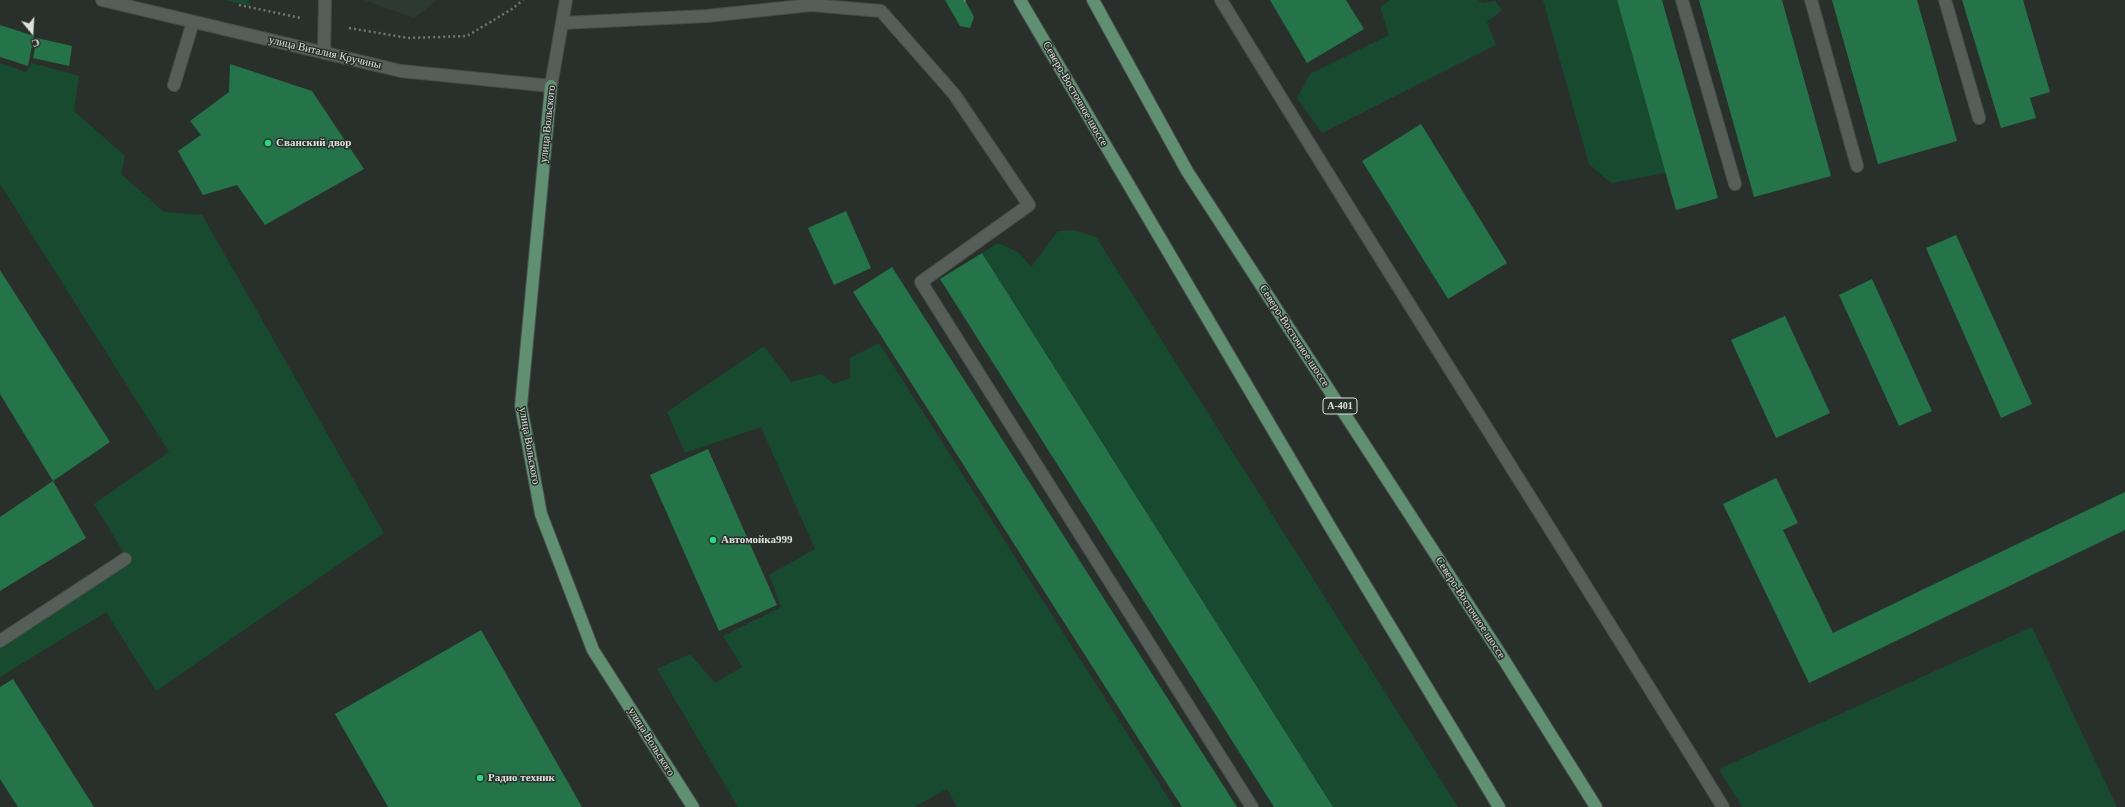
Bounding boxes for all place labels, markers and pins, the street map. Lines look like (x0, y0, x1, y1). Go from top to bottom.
place label: Сванский двор (276, 136, 351, 150)
marker: Сванский двор (263, 138, 273, 148)
place label: Автомойка999 (721, 533, 793, 547)
marker: Автомойка999 (708, 535, 718, 545)
place label: Радио техник (488, 771, 555, 785)
marker: Радио техник (475, 773, 485, 783)

